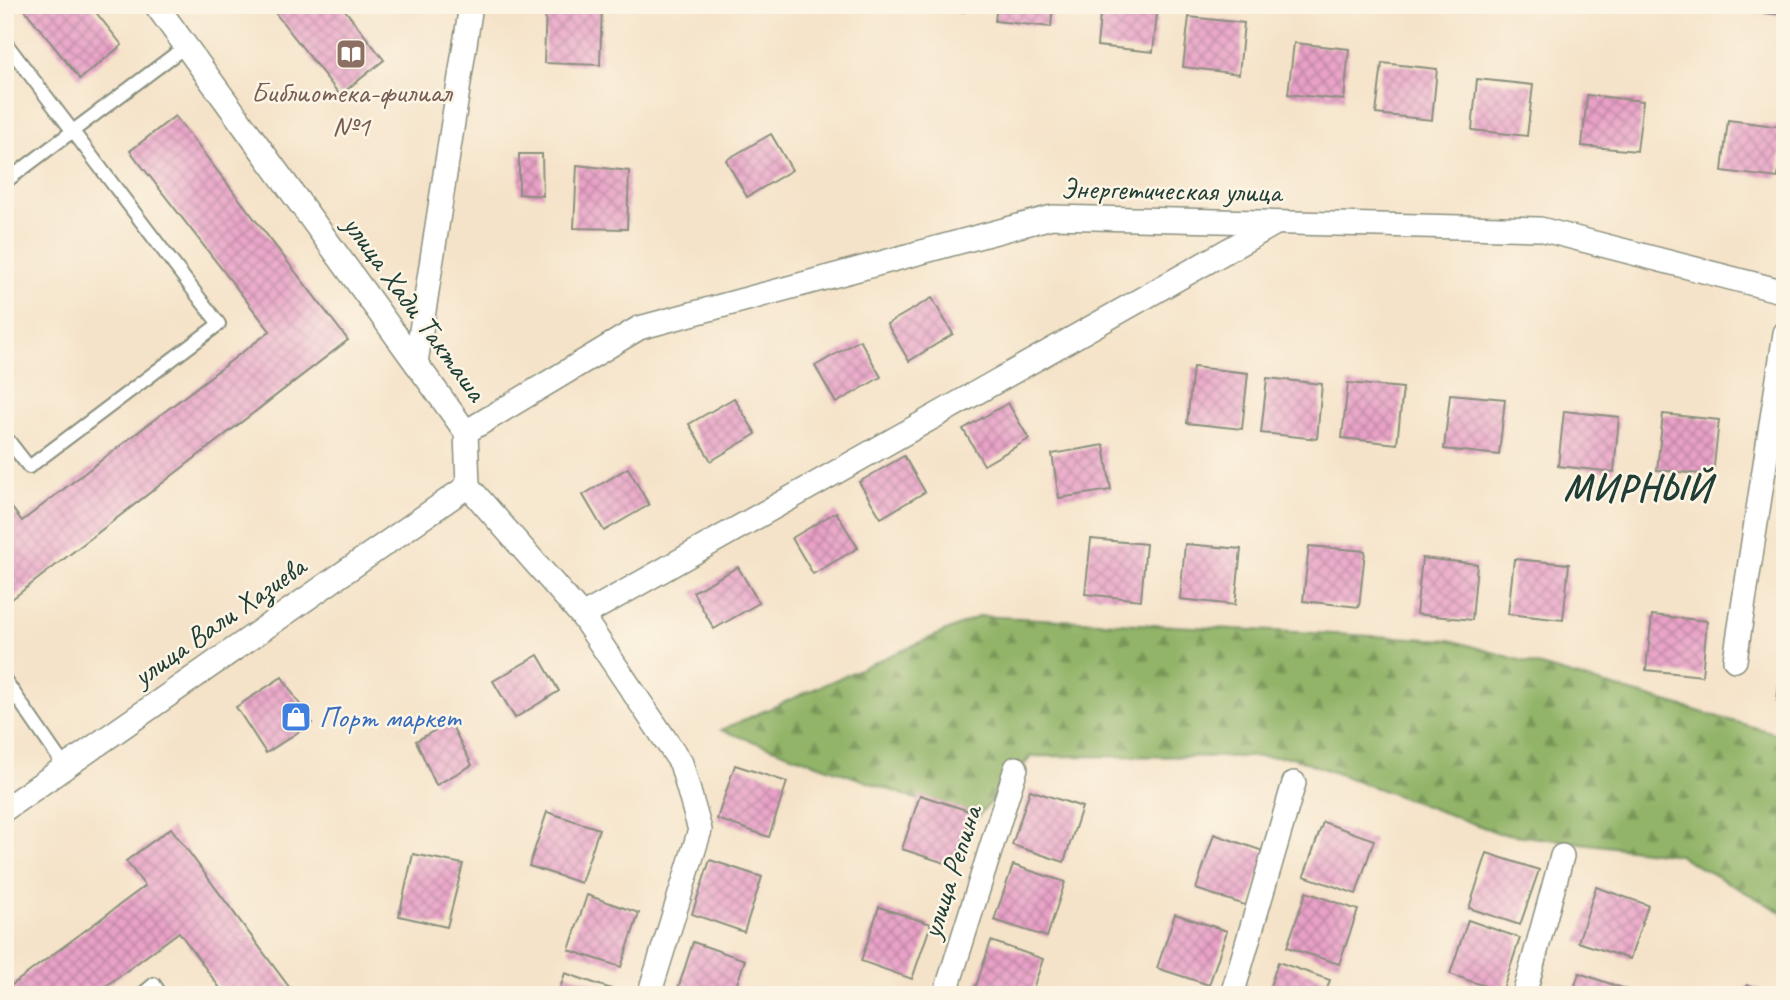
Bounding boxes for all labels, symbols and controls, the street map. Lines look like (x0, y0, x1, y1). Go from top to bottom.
library icon: Библиотека-филиал №1 (334, 37, 368, 71)
place label: Библиотека-филиал №1 (251, 73, 454, 145)
street label: Энергетическая улица (1060, 169, 1284, 211)
street label: улица Хади Такташа (333, 206, 496, 410)
district label: МИРНЫЙ (1564, 464, 1717, 511)
street label: улица Вали Хазиева (124, 546, 315, 696)
place label: Порт маркет (319, 698, 462, 736)
shop icon: Порт маркет (279, 700, 313, 734)
street label: улица Репина (911, 798, 991, 945)

